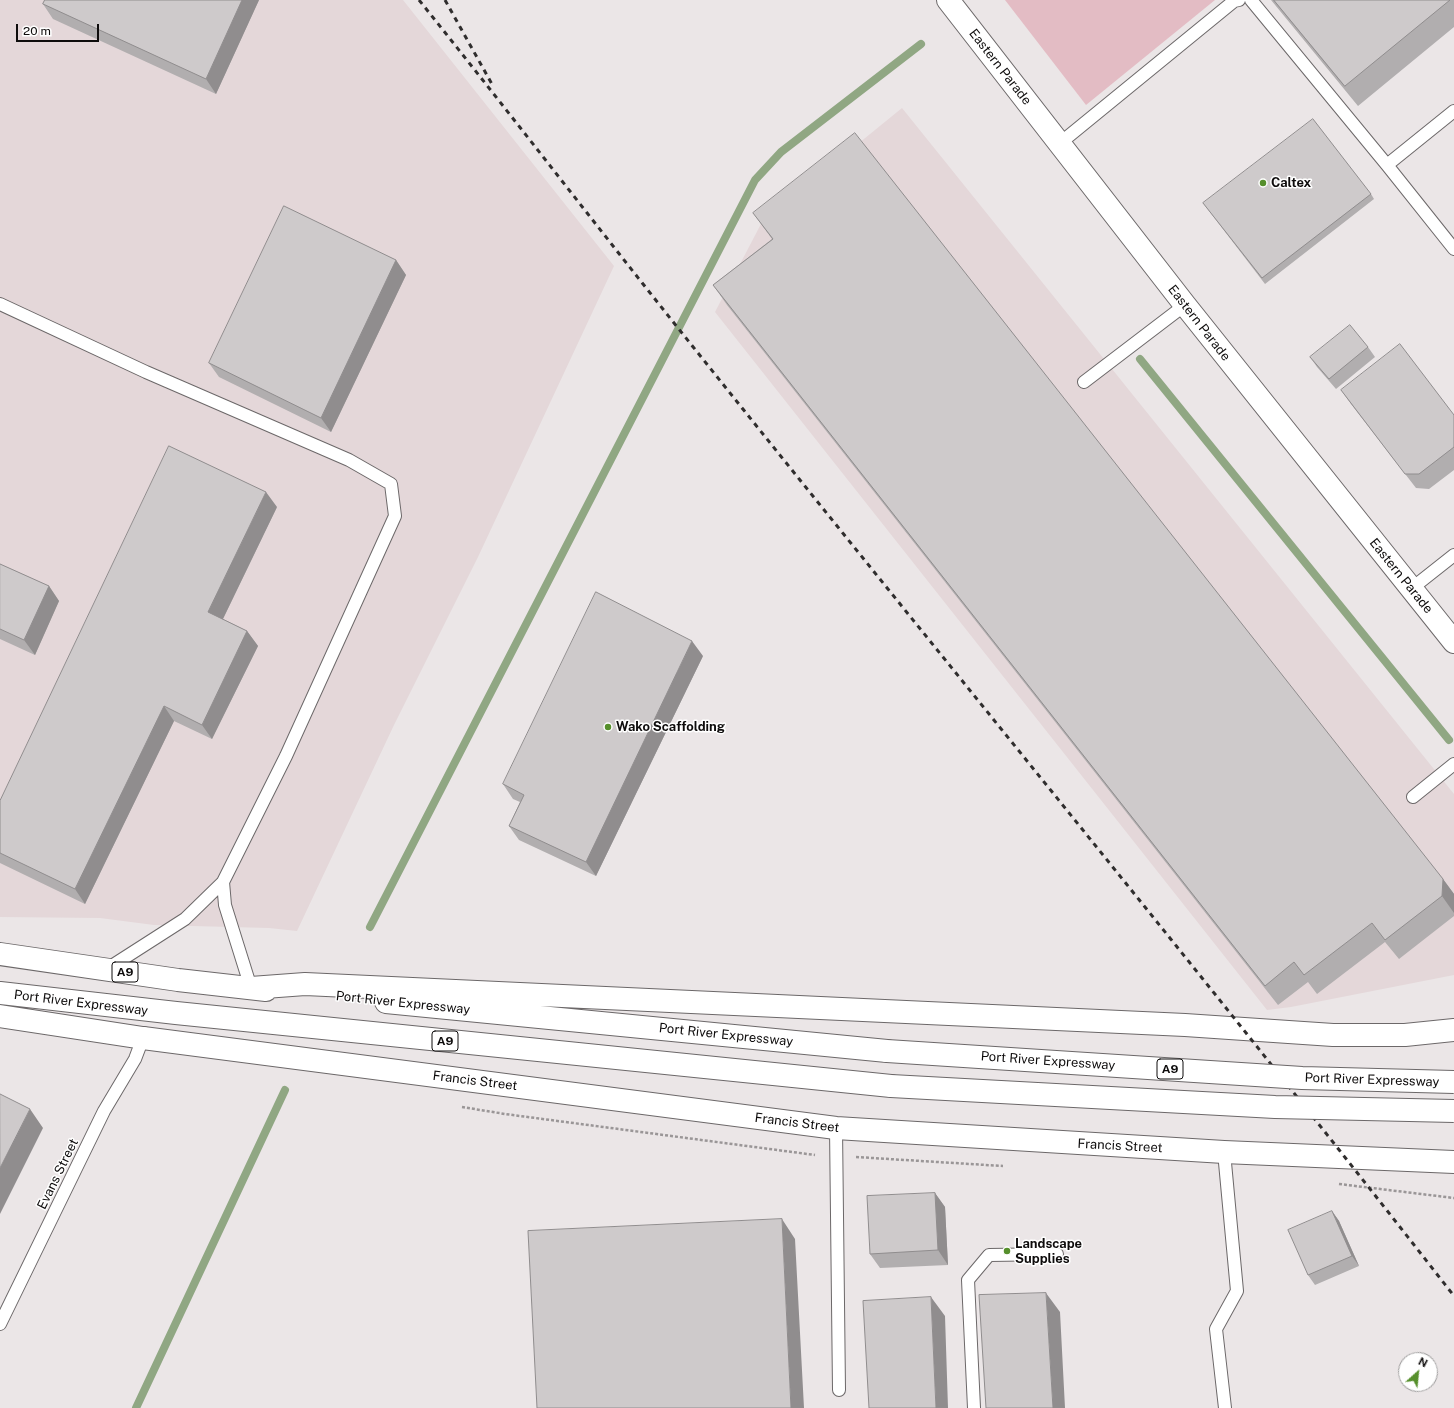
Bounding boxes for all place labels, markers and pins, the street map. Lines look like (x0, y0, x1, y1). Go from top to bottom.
place label: Caltex (1271, 175, 1311, 191)
marker: Caltex (1258, 178, 1268, 188)
place label: Wako Scaffolding (616, 719, 725, 735)
marker: Wako Scaffolding (603, 722, 613, 732)
place label: Landscape Supplies (1015, 1236, 1082, 1267)
marker: Landscape Supplies (1002, 1246, 1012, 1256)

